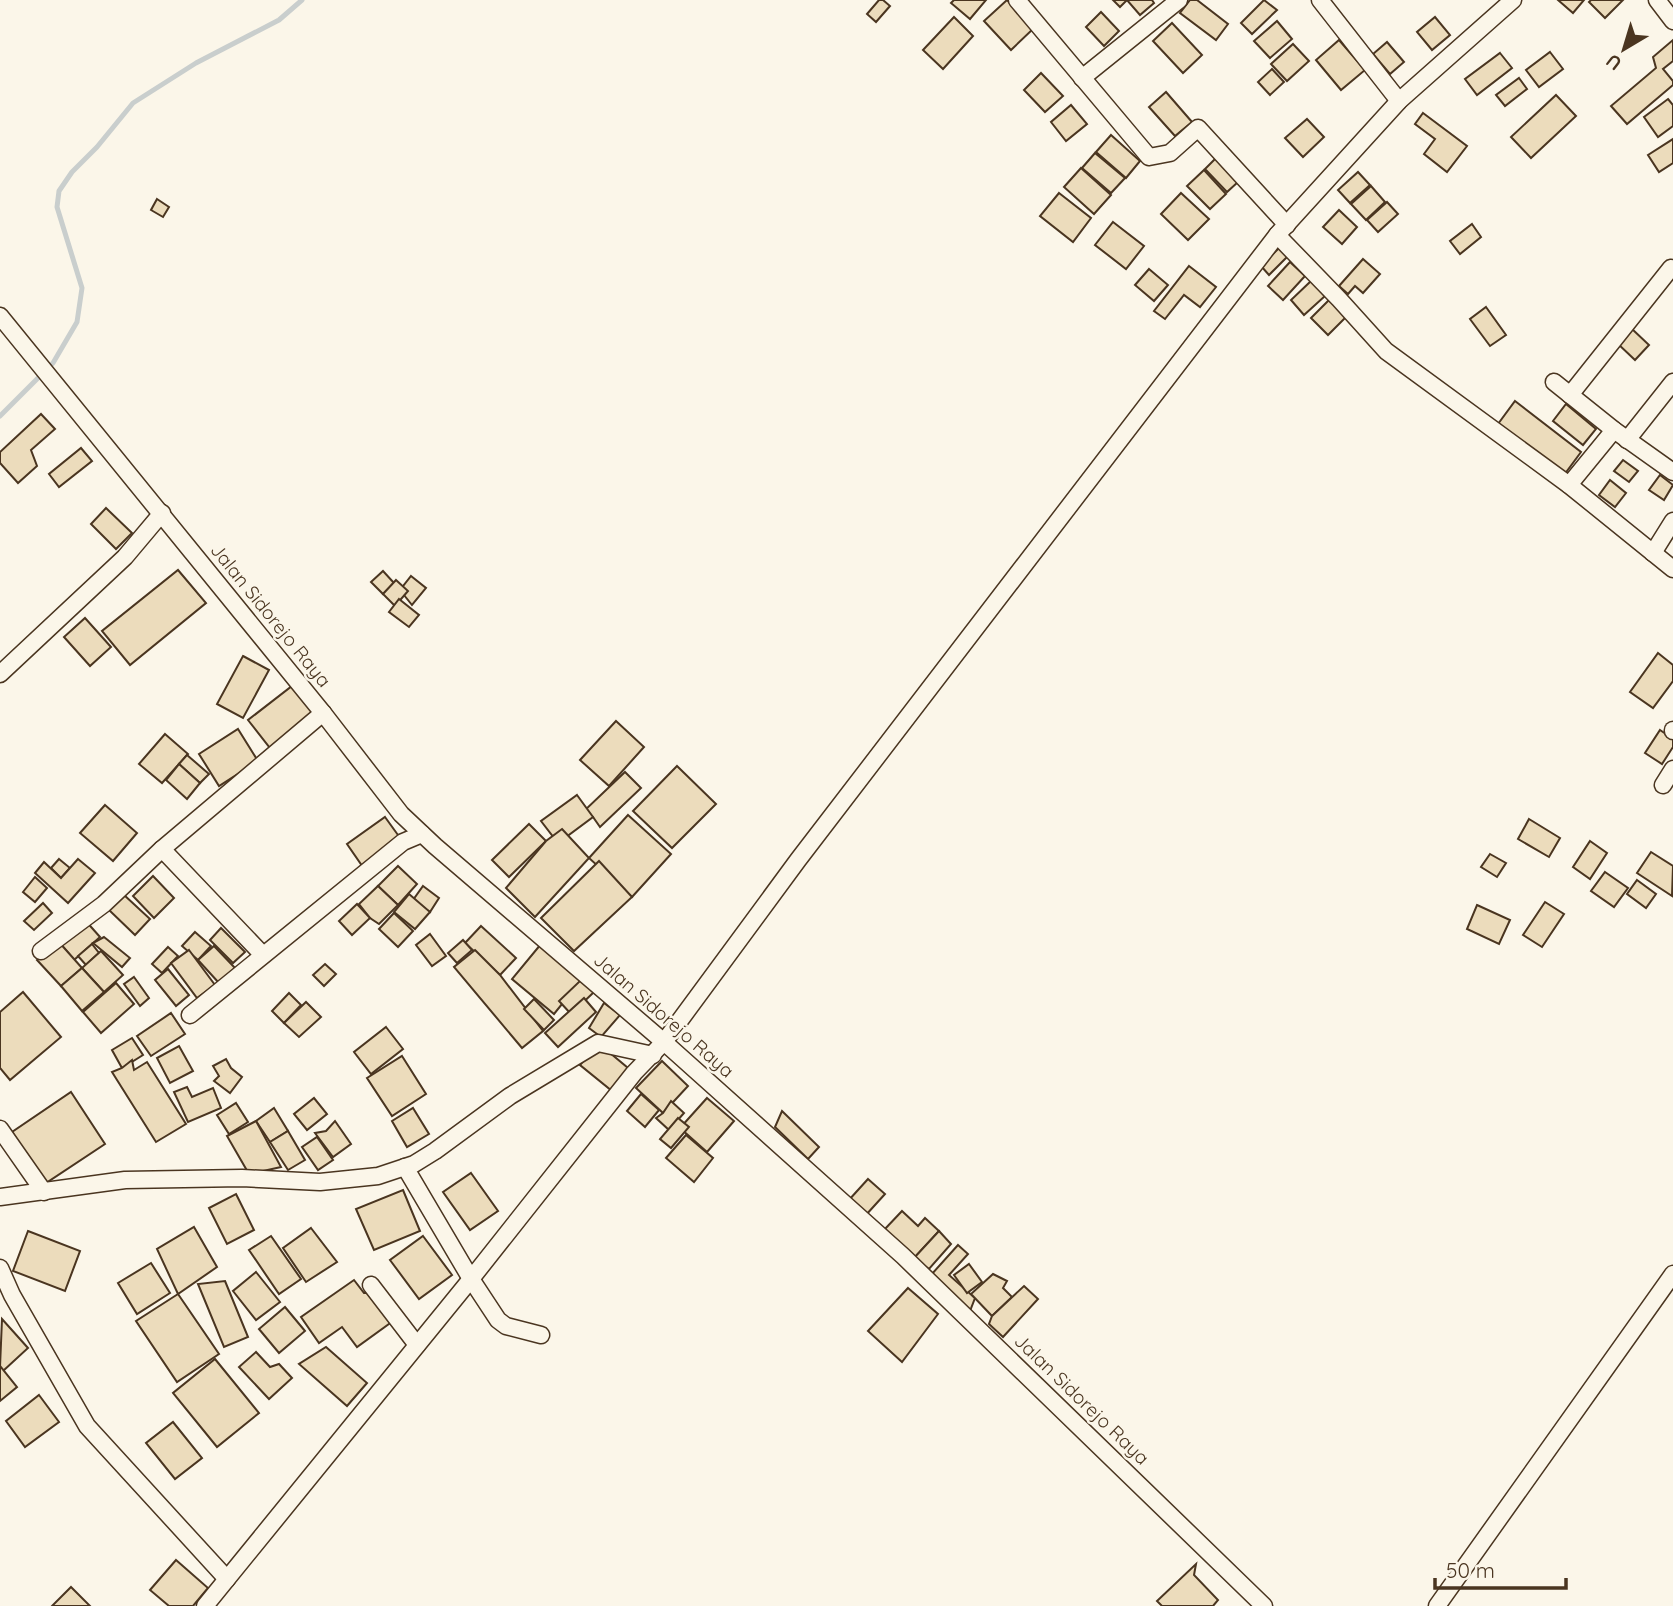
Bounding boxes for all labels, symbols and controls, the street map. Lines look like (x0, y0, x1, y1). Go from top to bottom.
north arrow (1589, 14, 1659, 84)
text: U (1601, 49, 1626, 76)
street label: Jalan Sidorejo Raya (206, 538, 336, 692)
street label: Jalan Sidorejo Raya (589, 947, 739, 1083)
street label: Jalan Sidorejo Raya (1010, 1328, 1154, 1470)
scale bar (1435, 1546, 1566, 1590)
text: 50 m (1446, 1557, 1495, 1583)

